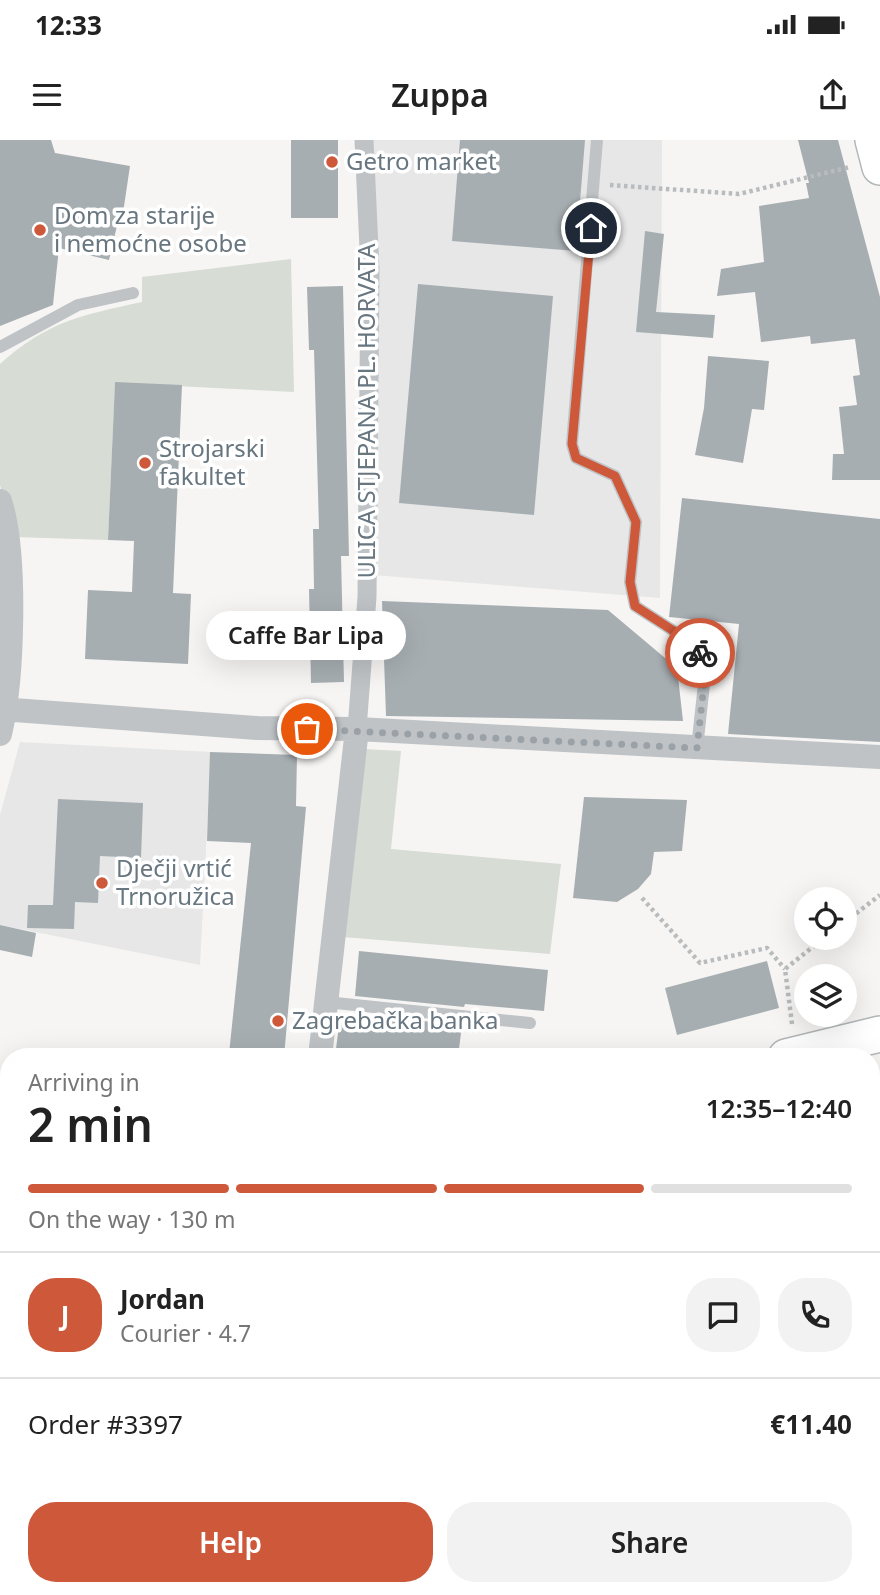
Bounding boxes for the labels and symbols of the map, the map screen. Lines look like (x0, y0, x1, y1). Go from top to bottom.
place label: Getro market (346, 144, 497, 177)
marker: Getro market (324, 154, 340, 170)
place label: Dom za starije i nemoćne osobe (54, 198, 247, 259)
pin (561, 198, 621, 258)
marker: Dom za starije i nemoćne osobe (32, 222, 48, 238)
street label: ULICA STJEPANA PL. HORVATA (349, 243, 382, 579)
place label: Strojarski fakultet (159, 431, 265, 492)
marker: Strojarski fakultet (137, 455, 153, 471)
callout: Caffe Bar Lipa (207, 610, 407, 659)
courier (665, 618, 735, 688)
pin (277, 699, 337, 759)
place label: Dječji vrtić Trnoružica (116, 851, 235, 912)
marker: Dječji vrtić Trnoružica (94, 875, 110, 891)
place label: Zagrebačka banka (292, 1003, 499, 1036)
marker: Zagrebačka banka (270, 1013, 286, 1029)

